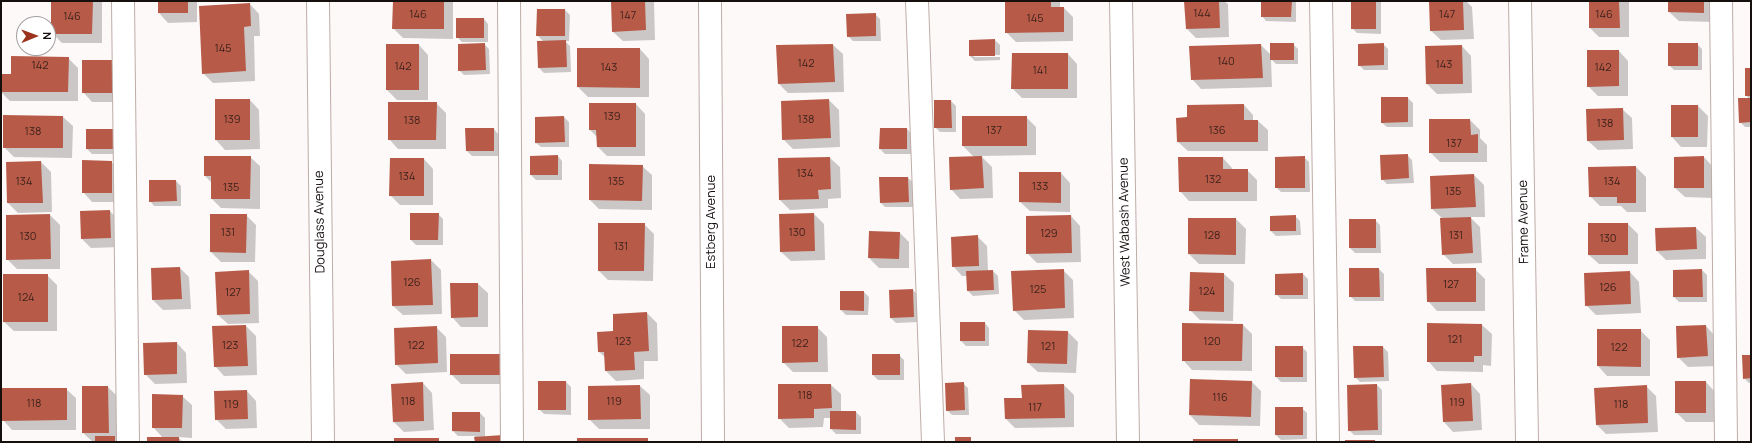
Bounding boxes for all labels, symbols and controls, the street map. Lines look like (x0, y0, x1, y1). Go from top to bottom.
house number: 144 (1193, 7, 1211, 21)
house number: 146 (409, 8, 427, 22)
house number: 147 (1439, 8, 1455, 22)
house number: 146 (1595, 8, 1613, 22)
house number: 147 (620, 9, 636, 23)
house number: 146 (63, 10, 81, 24)
house number: 145 (1026, 12, 1044, 26)
north arrow (16, 16, 56, 56)
text: N (40, 32, 55, 40)
house number: 145 (214, 42, 232, 56)
house number: 140 (1217, 55, 1235, 69)
house number: 142 (797, 57, 815, 71)
house number: 143 (1436, 58, 1452, 72)
house number: 142 (31, 59, 49, 73)
house number: 142 (394, 60, 412, 74)
house number: 143 (601, 61, 617, 75)
house number: 142 (1594, 61, 1612, 75)
house number: 141 (1032, 64, 1048, 78)
house number: 139 (603, 110, 621, 124)
house number: 139 (223, 113, 241, 127)
house number: 138 (798, 113, 814, 127)
house number: 138 (404, 114, 420, 128)
house number: 138 (1597, 117, 1613, 131)
house number: 137 (986, 124, 1002, 138)
house number: 136 (1208, 124, 1226, 138)
house number: 138 (25, 125, 41, 139)
house number: 137 (1446, 137, 1462, 151)
street label: West Wabash Avenue (1116, 157, 1134, 287)
house number: 134 (797, 167, 813, 181)
street label: Douglass Avenue (311, 170, 329, 274)
house number: 134 (399, 170, 415, 184)
house number: 132 (1205, 173, 1221, 187)
house number: 134 (16, 175, 32, 189)
house number: 135 (608, 175, 624, 189)
street label: Estberg Avenue (703, 175, 719, 269)
house number: 134 (1604, 175, 1620, 189)
house number: 133 (1032, 180, 1048, 194)
street label: Frame Avenue (1515, 180, 1533, 264)
house number: 135 (223, 181, 239, 195)
house number: 135 (1445, 185, 1461, 199)
house number: 131 (221, 226, 235, 240)
house number: 130 (788, 226, 806, 240)
house number: 129 (1040, 227, 1058, 241)
house number: 128 (1204, 229, 1220, 243)
house number: 131 (1449, 229, 1463, 243)
house number: 130 (19, 230, 37, 244)
house number: 130 (1599, 232, 1617, 246)
house number: 131 (614, 240, 628, 254)
house number: 126 (403, 276, 421, 290)
house number: 127 (1443, 278, 1459, 292)
house number: 126 (1599, 281, 1617, 295)
house number: 125 (1030, 283, 1046, 297)
house number: 124 (1199, 285, 1215, 299)
house number: 127 (225, 286, 241, 300)
house number: 124 (18, 291, 34, 305)
house number: 121 (1448, 333, 1462, 347)
house number: 123 (615, 335, 631, 349)
house number: 120 (1203, 335, 1221, 349)
house number: 122 (792, 337, 808, 351)
house number: 123 (222, 339, 238, 353)
house number: 122 (408, 339, 424, 353)
house number: 121 (1041, 340, 1055, 354)
house number: 122 (1611, 341, 1627, 355)
house number: 118 (798, 389, 812, 403)
house number: 116 (1212, 391, 1228, 405)
house number: 118 (401, 395, 415, 409)
house number: 119 (606, 395, 622, 409)
house number: 119 (1449, 396, 1465, 410)
house number: 118 (27, 397, 41, 411)
house number: 119 (223, 398, 239, 412)
house number: 118 (1614, 398, 1628, 412)
house number: 117 (1028, 401, 1042, 415)

